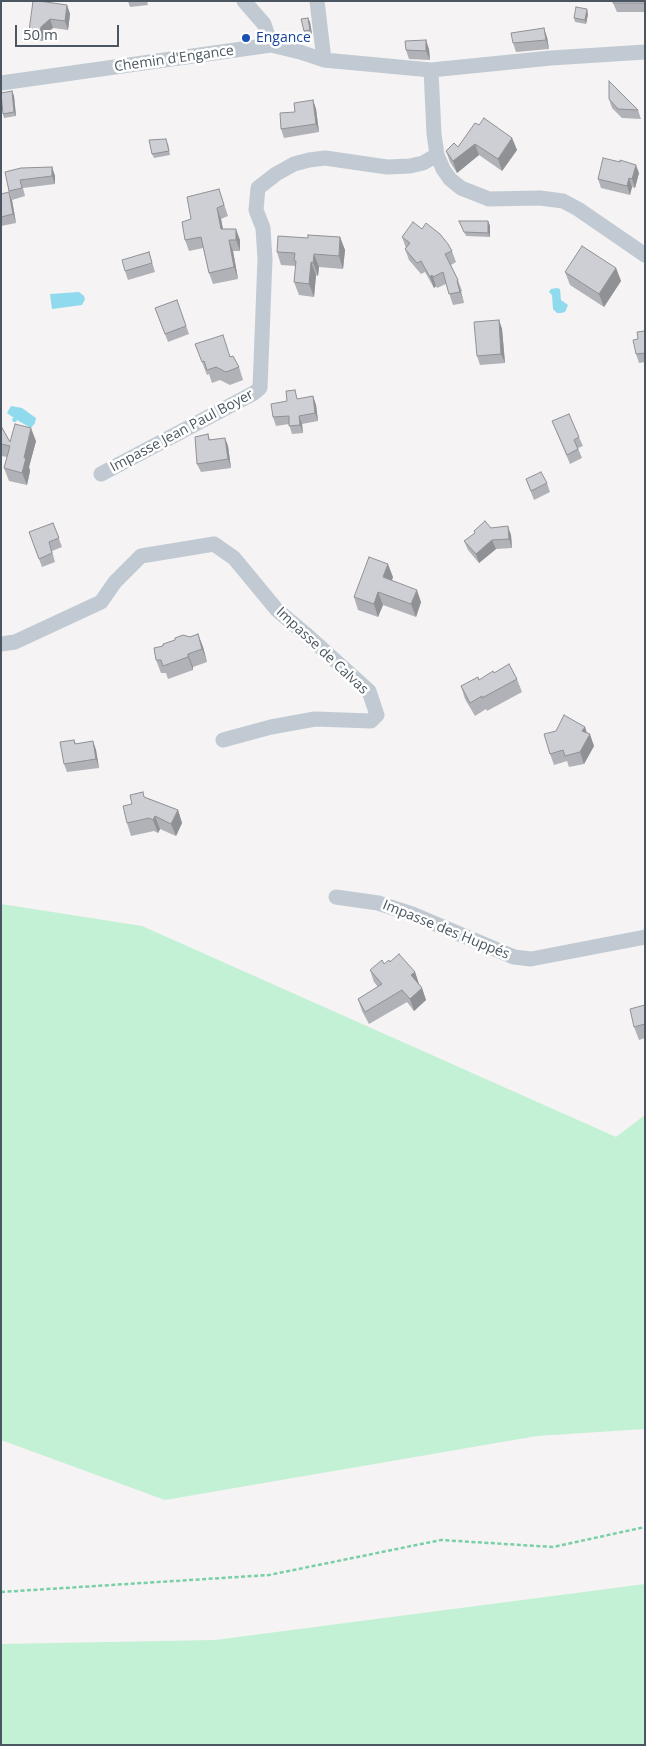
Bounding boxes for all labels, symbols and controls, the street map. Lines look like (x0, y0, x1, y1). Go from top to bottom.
scale bar (18, 15, 121, 47)
text: 50 m (23, 24, 58, 44)
place label: Engance (256, 30, 311, 46)
marker: Engance (240, 32, 252, 44)
street label: Chemin d'Engance (113, 42, 235, 76)
street label: Impasse Jean Paul Boyer (108, 386, 256, 476)
street label: Impasse de Calvas (273, 604, 371, 698)
street label: Impasse des Huppés (380, 897, 512, 963)

